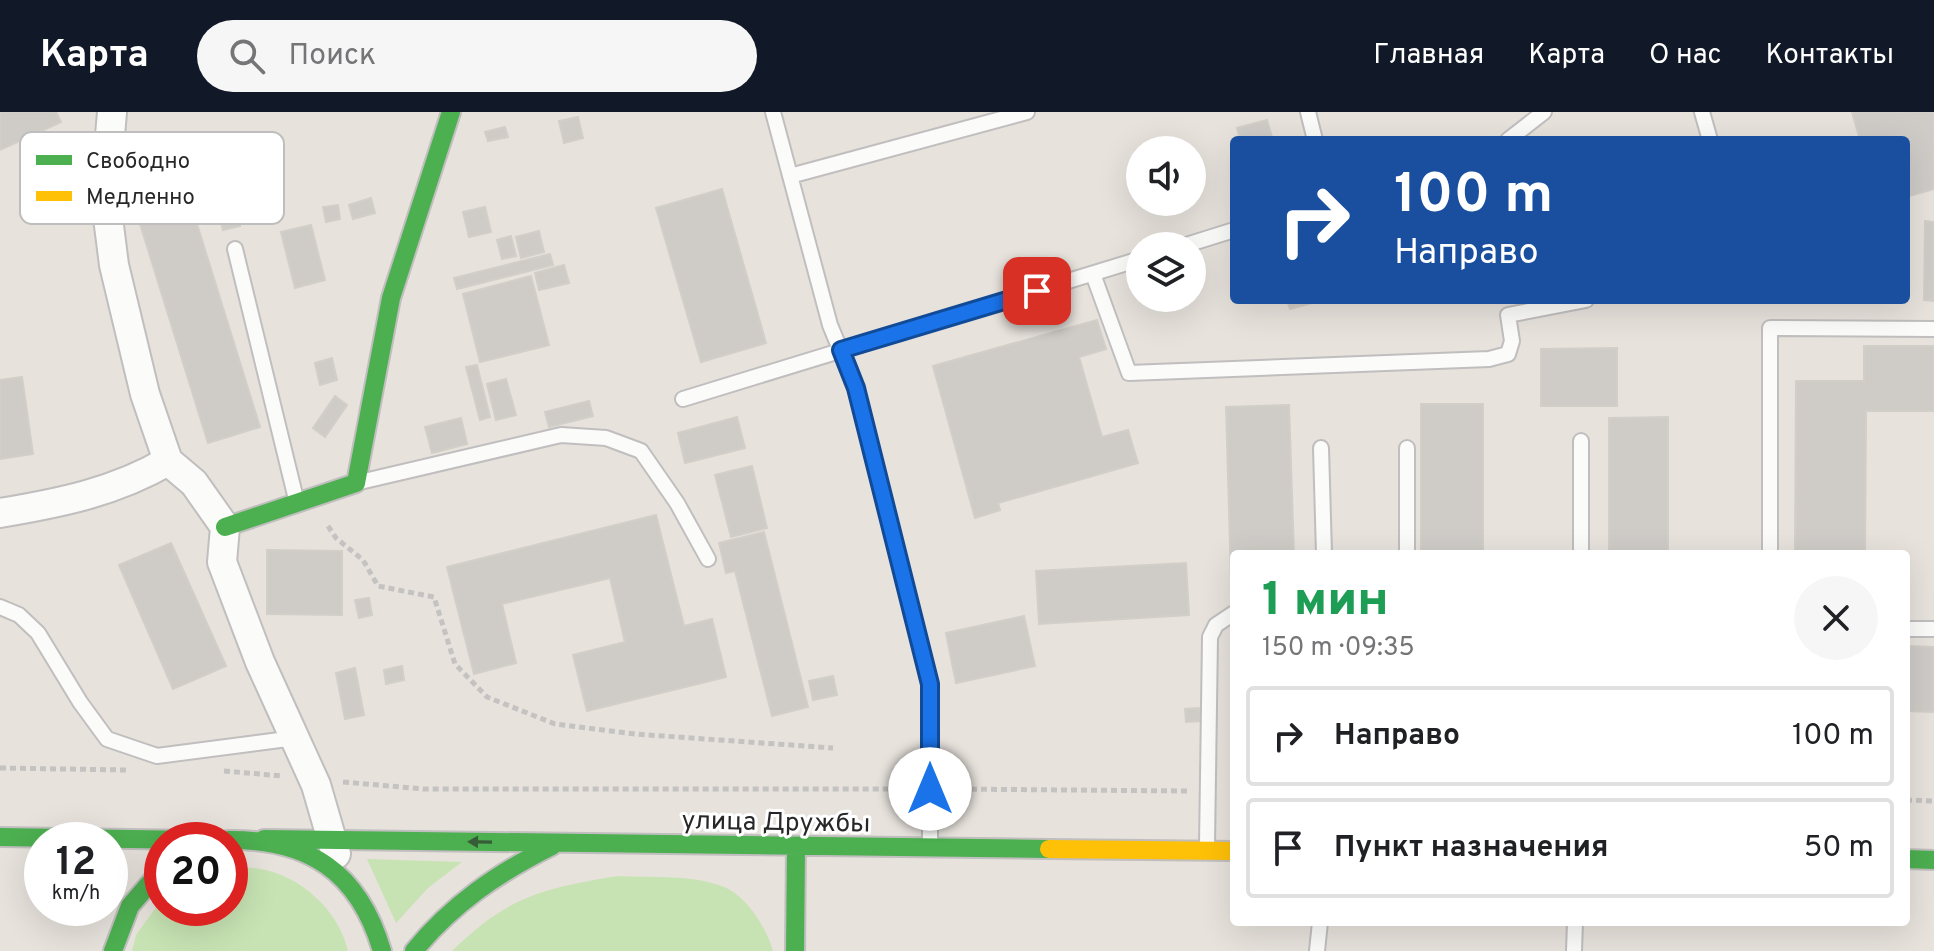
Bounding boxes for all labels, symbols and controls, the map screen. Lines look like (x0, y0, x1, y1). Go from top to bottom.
search box (197, 20, 757, 92)
text: Карта (40, 32, 149, 81)
icon: search (225, 34, 269, 78)
text: Поиск (289, 38, 376, 75)
text: Главная (1373, 38, 1484, 74)
text: Карта (1528, 38, 1605, 74)
text: О нас (1649, 38, 1722, 74)
text: Контакты (1766, 38, 1894, 74)
legend (20, 132, 284, 224)
map controls (1126, 136, 1206, 312)
button: sound (1126, 136, 1206, 216)
text: Свободно (86, 149, 190, 176)
text: 100 m (1394, 162, 1553, 232)
icon: right (1262, 168, 1366, 272)
text: Медленно (86, 185, 195, 212)
text: Направо (1394, 231, 1539, 277)
button: layers (1126, 232, 1206, 312)
pin (1003, 257, 1071, 325)
icon: arrive (1015, 269, 1059, 313)
text: 1 мин (1262, 572, 1389, 632)
button: close (1794, 576, 1878, 660)
text: 150 m · 09:35 (1262, 632, 1415, 665)
icon: right (1266, 714, 1310, 758)
text: Направо (1334, 718, 1460, 755)
text: 100 m (1792, 718, 1874, 755)
position arrow (888, 747, 972, 831)
street label: улица Дружбы (681, 805, 871, 842)
speed limit sign: 20 (144, 822, 248, 926)
icon: arrive (1266, 826, 1310, 870)
text: Пункт назначения (1334, 830, 1608, 867)
text: 50 m (1804, 830, 1874, 867)
one-way arrow (467, 836, 492, 848)
text: 12 (56, 839, 96, 889)
text: km/h (52, 881, 100, 907)

